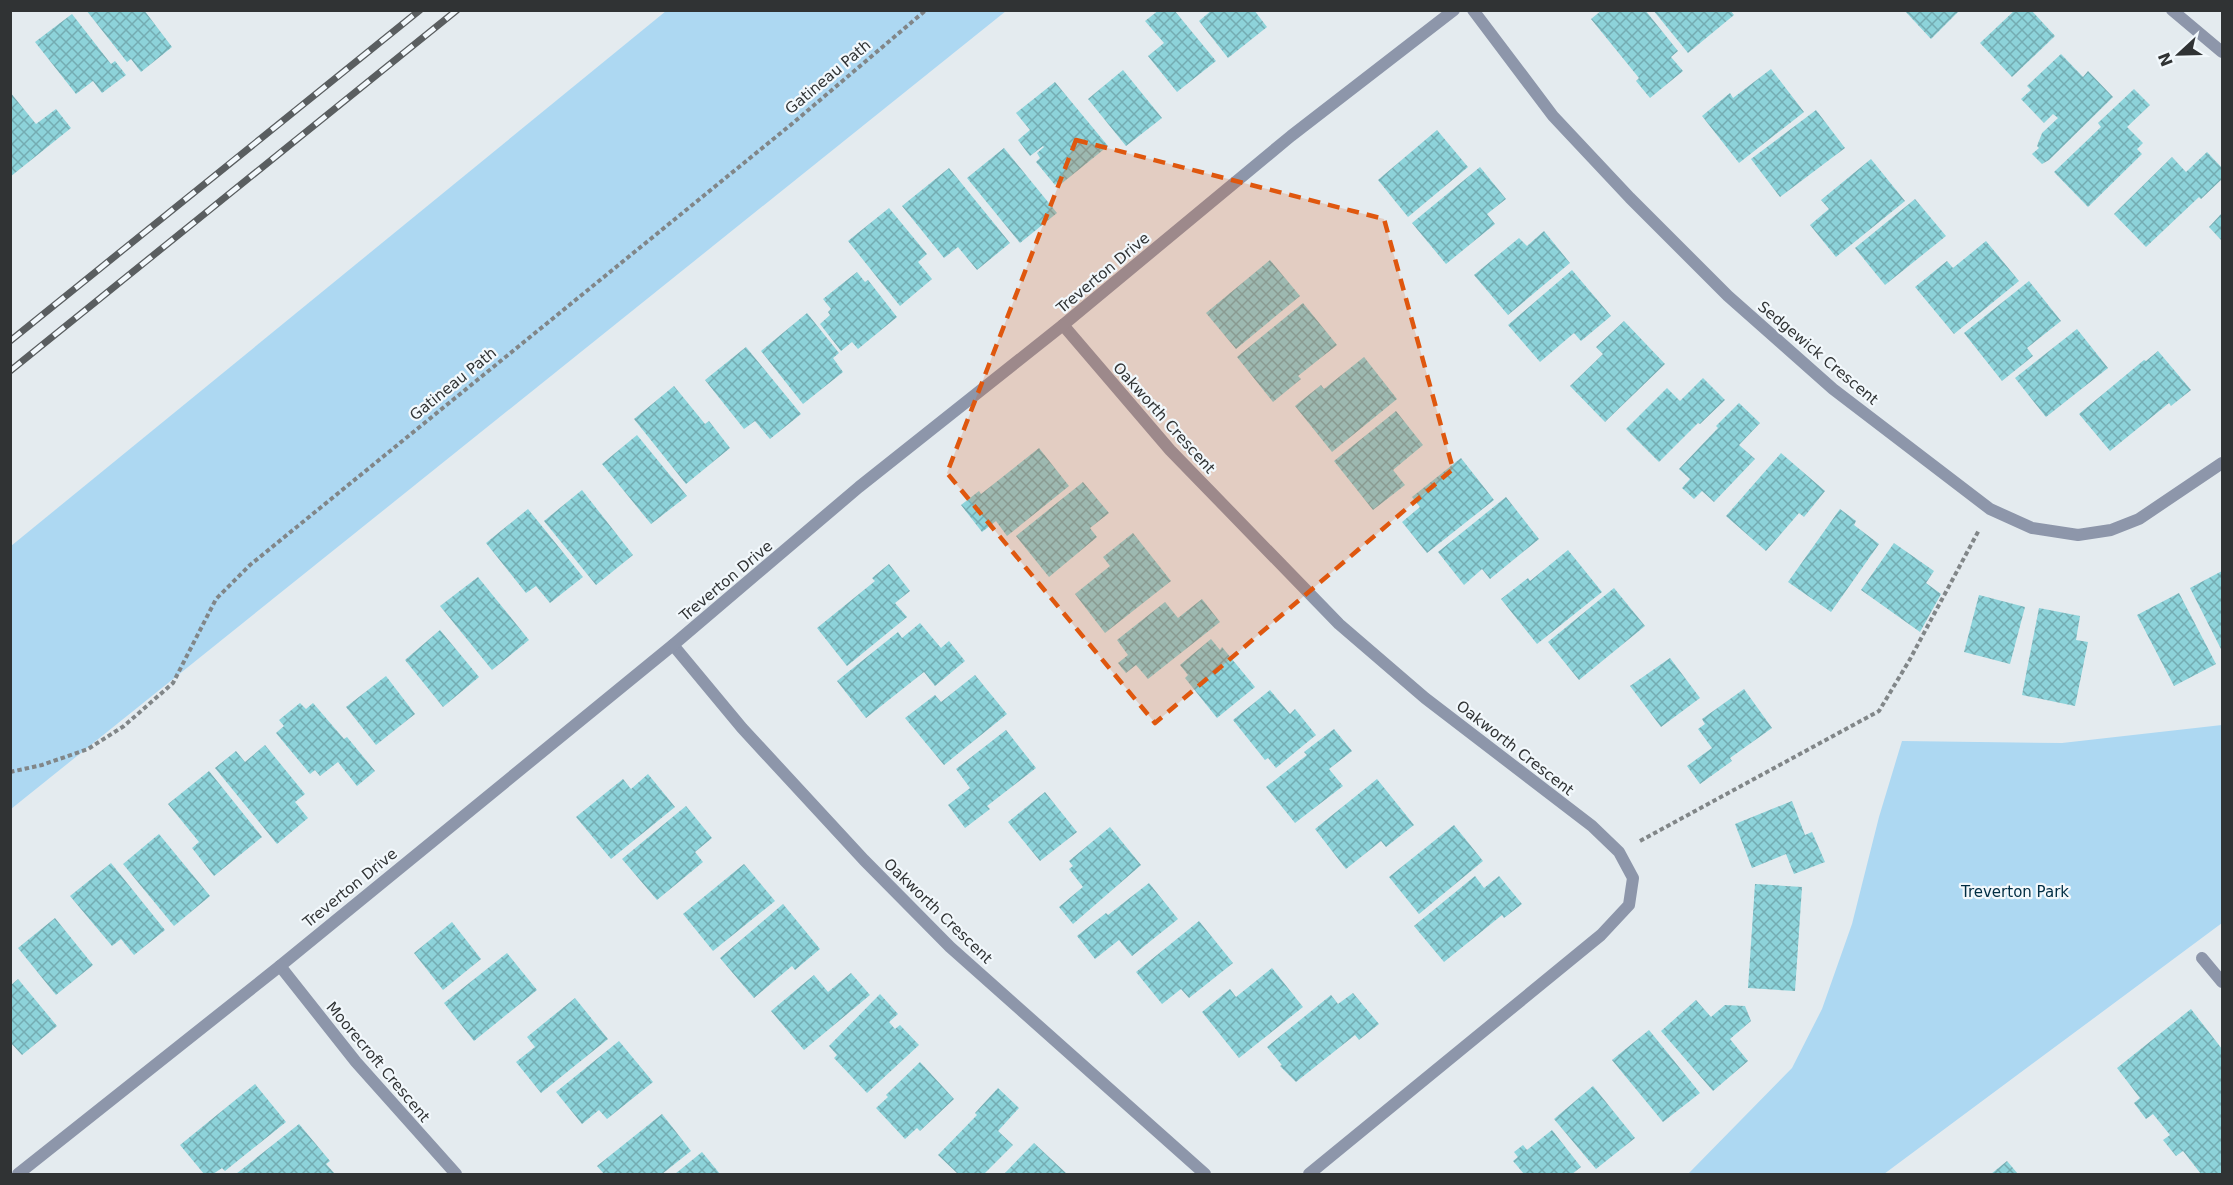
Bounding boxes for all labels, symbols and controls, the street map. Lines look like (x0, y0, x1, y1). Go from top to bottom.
north arrow (2149, 24, 2209, 84)
street label: Gatineau Path (782, 36, 874, 118)
text: N (2154, 50, 2177, 69)
street label: Treverton Drive (1052, 229, 1153, 318)
street label: Sedgewick Crescent (1754, 297, 1882, 409)
street label: Gatineau Path (406, 344, 500, 424)
street label: Oakworth Crescent (1109, 359, 1219, 477)
street label: Treverton Drive (675, 537, 776, 626)
street label: Oakworth Crescent (1453, 697, 1577, 799)
street label: Treverton Drive (299, 845, 401, 932)
street label: Oakworth Crescent (880, 855, 996, 967)
park label: Treverton Park (1960, 883, 2069, 901)
street label: Moorecroft Crescent (322, 998, 434, 1126)

